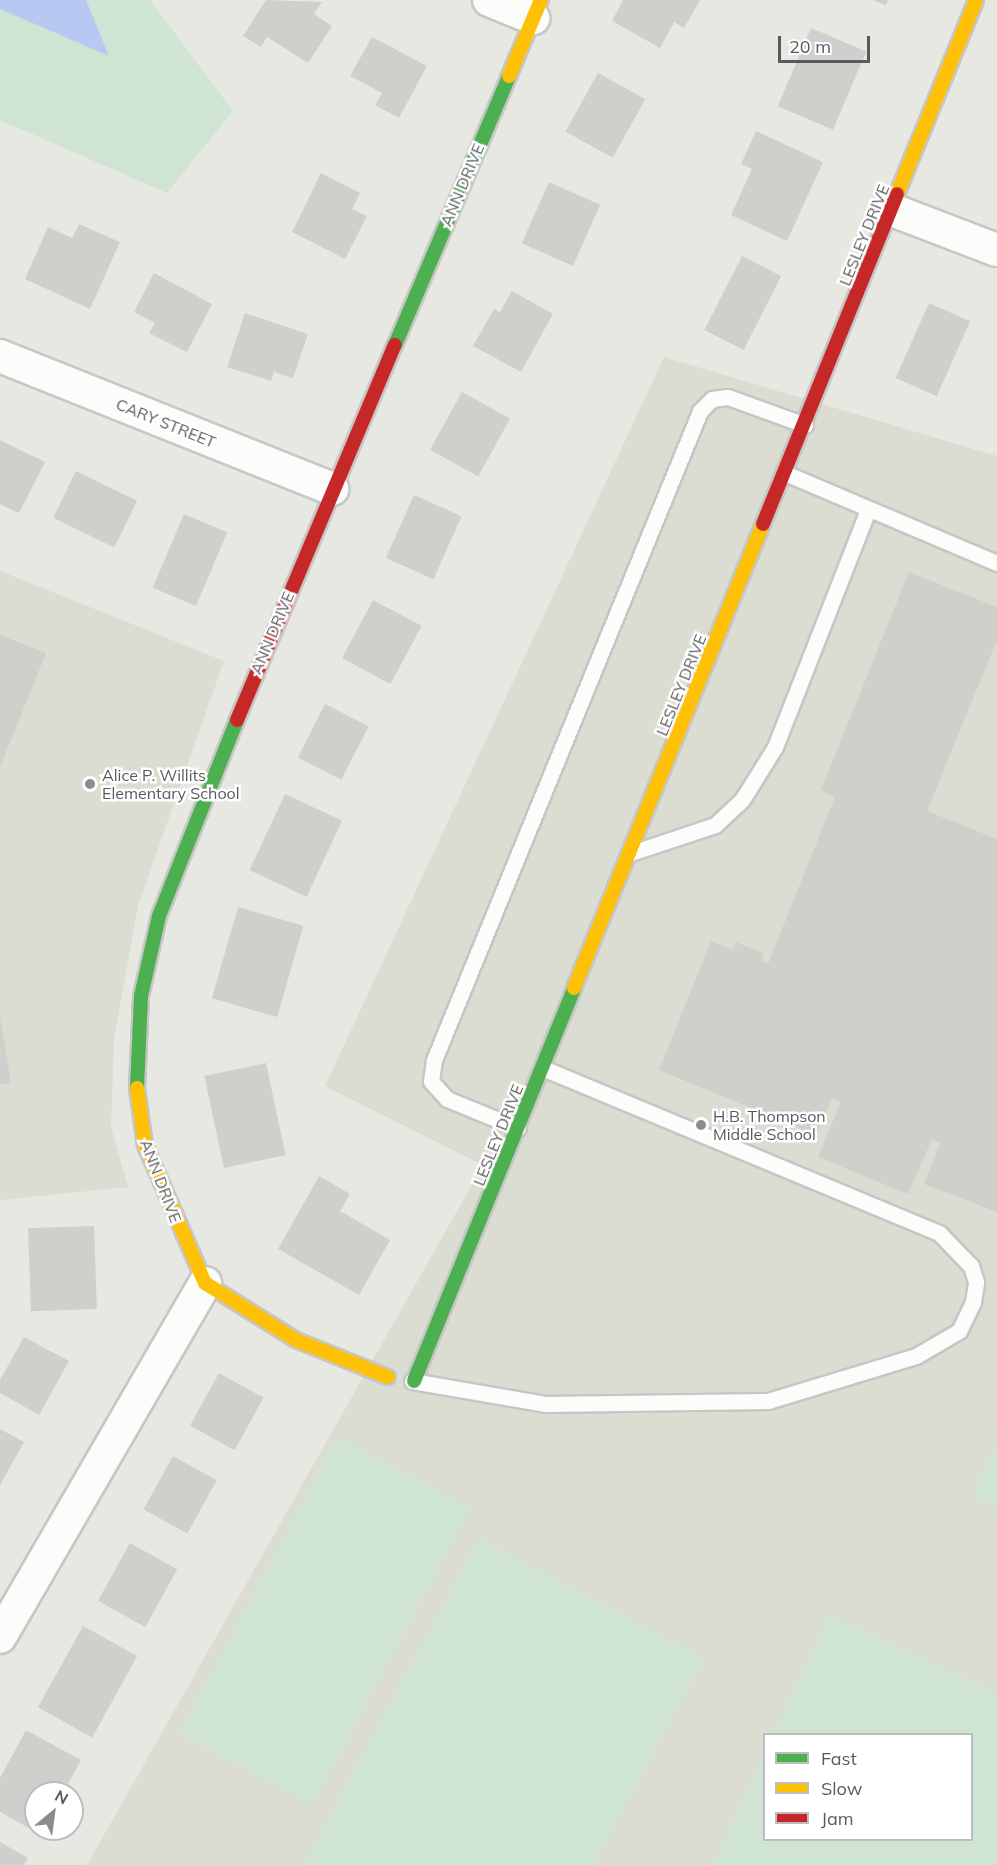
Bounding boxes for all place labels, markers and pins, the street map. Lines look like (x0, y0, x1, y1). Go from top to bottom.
place label: Alice P. Willits Elementary School (102, 765, 240, 803)
marker: Alice P. Willits Elementary School (83, 777, 97, 791)
place label: H.B. Thompson Middle School (713, 1106, 826, 1144)
marker: H.B. Thompson Middle School (694, 1118, 708, 1132)

